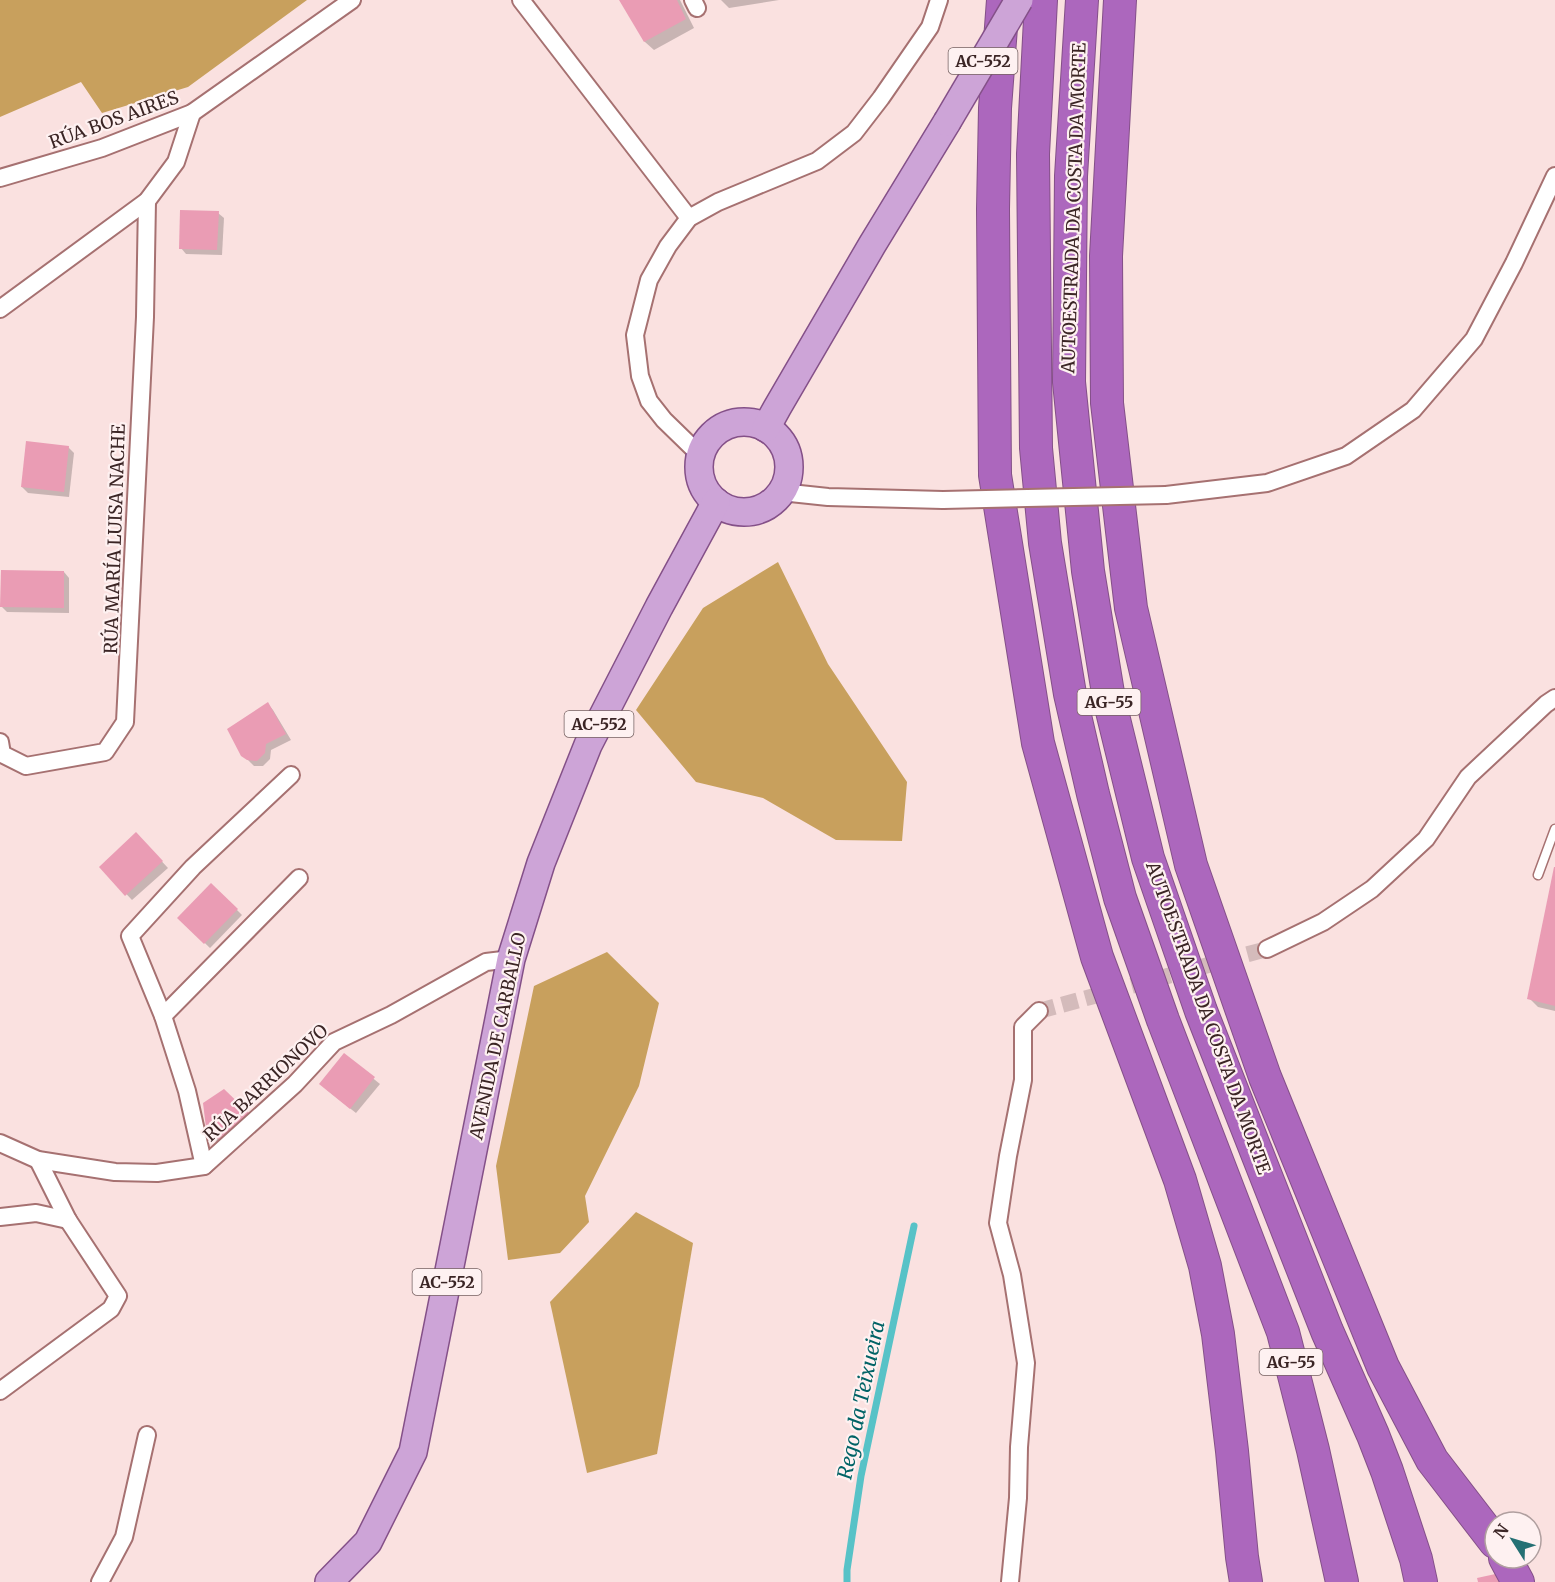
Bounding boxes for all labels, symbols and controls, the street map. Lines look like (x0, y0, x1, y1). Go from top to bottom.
street label: AUTOESTRADA DA COSTA DA MORTE (1056, 42, 1091, 375)
road number: AC-552 (948, 48, 1018, 74)
street label: RÚA BOS AIRES (46, 85, 182, 154)
street label: RÚA MARÍA LUISA NACHE (99, 423, 130, 655)
road number: AG-55 (1078, 689, 1140, 715)
road number: AC-552 (564, 711, 634, 737)
street label: AUTOESTRADA DA COSTA DA MORTE (1141, 858, 1276, 1178)
street label: AVENIDA DE CARBALLO (464, 930, 531, 1143)
street label: RÚA BARRIONOVO (199, 1019, 333, 1146)
road number: AC-552 (412, 1269, 482, 1295)
water label: Rego da Teixueira (832, 1318, 890, 1481)
road number: AG-55 (1260, 1349, 1322, 1375)
north arrow (1483, 1510, 1543, 1570)
text: N (1489, 1520, 1513, 1542)

